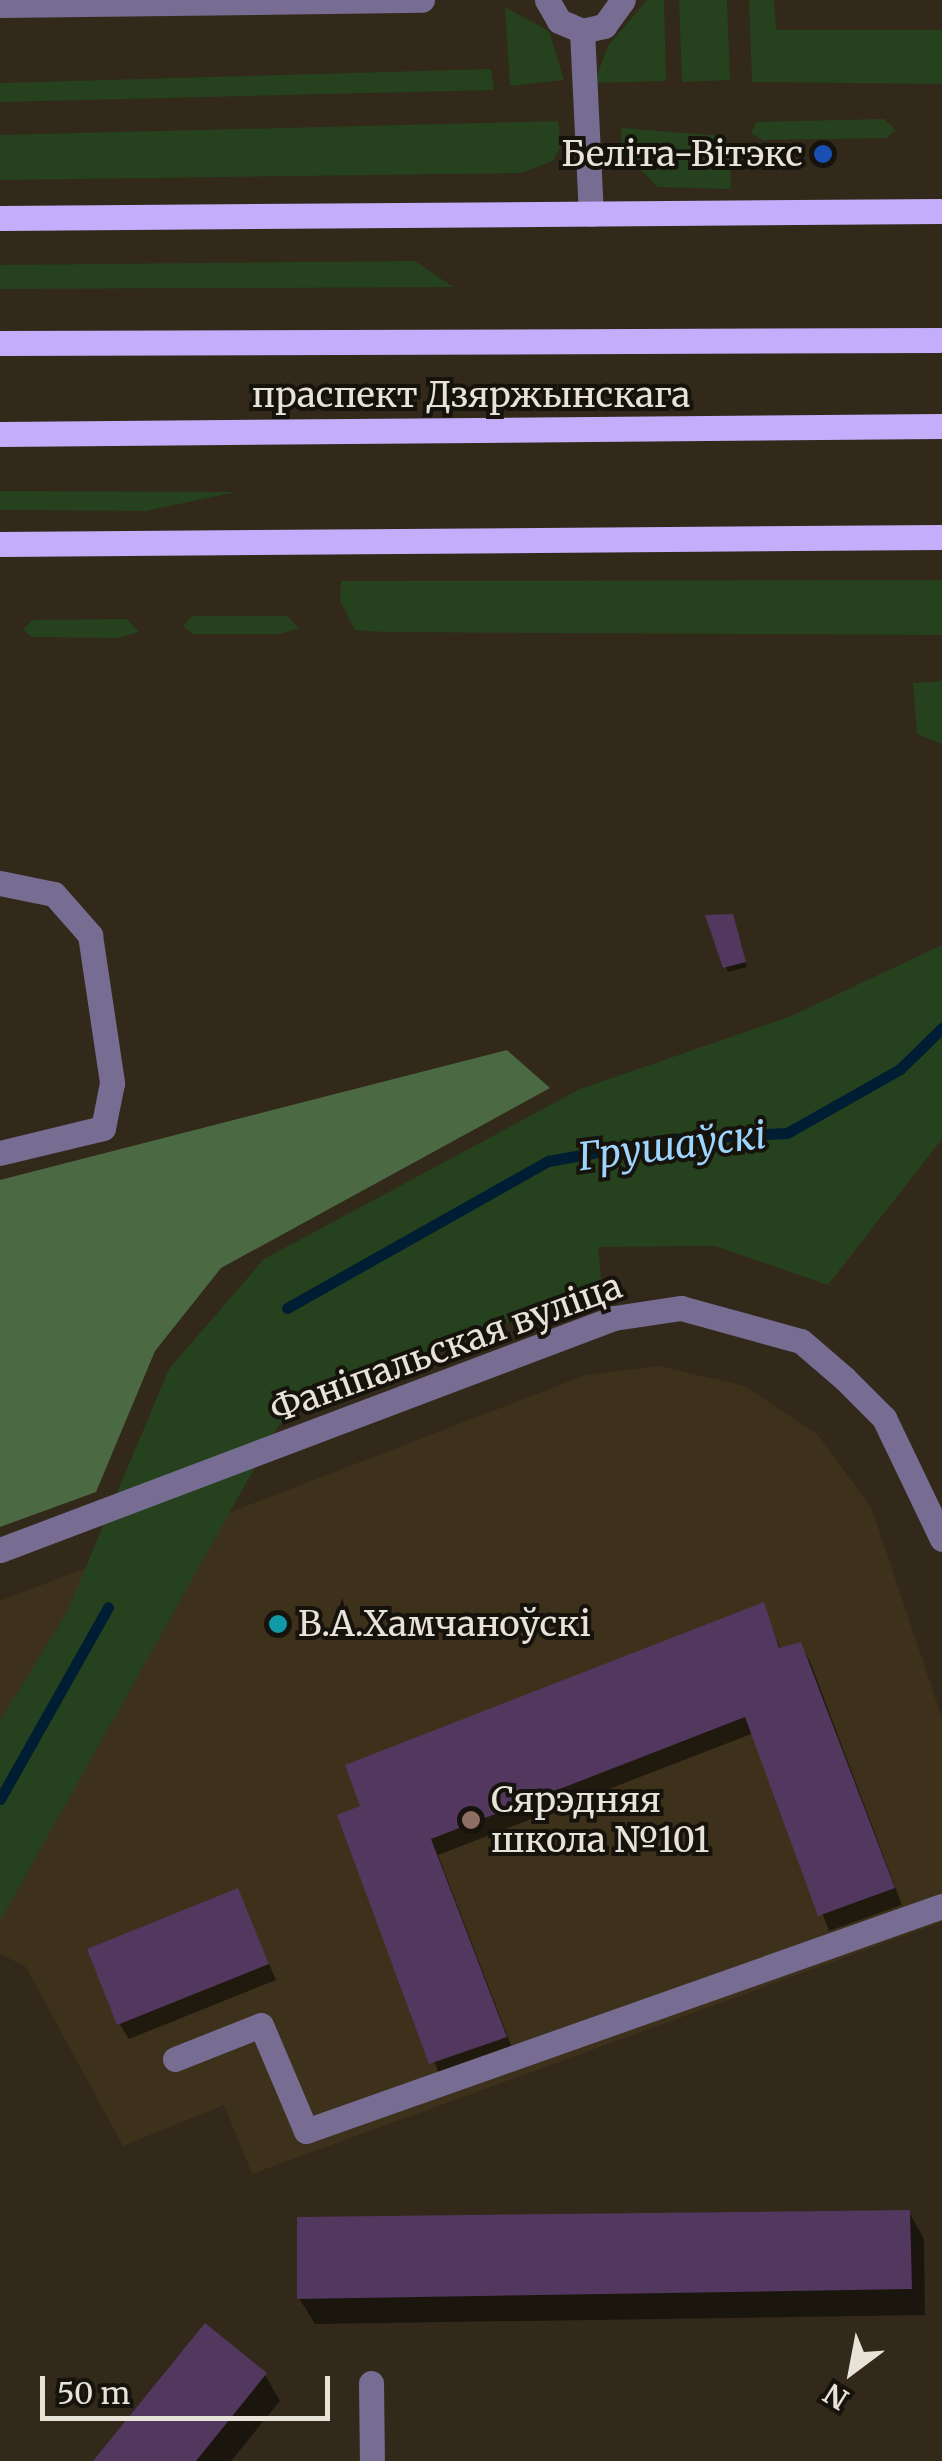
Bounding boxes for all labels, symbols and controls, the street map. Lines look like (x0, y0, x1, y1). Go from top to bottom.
place label: Беліта-Вітэкс (561, 133, 803, 175)
marker: Беліта-Вітэкс (812, 143, 834, 165)
street label: праспект Дзяржынскага (252, 374, 690, 416)
water label: Грушаўскі (575, 1112, 769, 1180)
street label: Фаніпальская вуліца (265, 1265, 627, 1431)
place label: В.А.Хамчаноўскі (298, 1603, 591, 1645)
marker: В.А.Хамчаноўскі (267, 1613, 289, 1635)
place label: Сярэдняя школа №101 (491, 1779, 709, 1861)
marker: Сярэдняя школа №101 (460, 1809, 482, 1831)
north arrow (802, 2321, 902, 2421)
scale bar (45, 2356, 335, 2418)
text: 50 m (57, 2374, 130, 2412)
text: N (817, 2375, 855, 2418)

